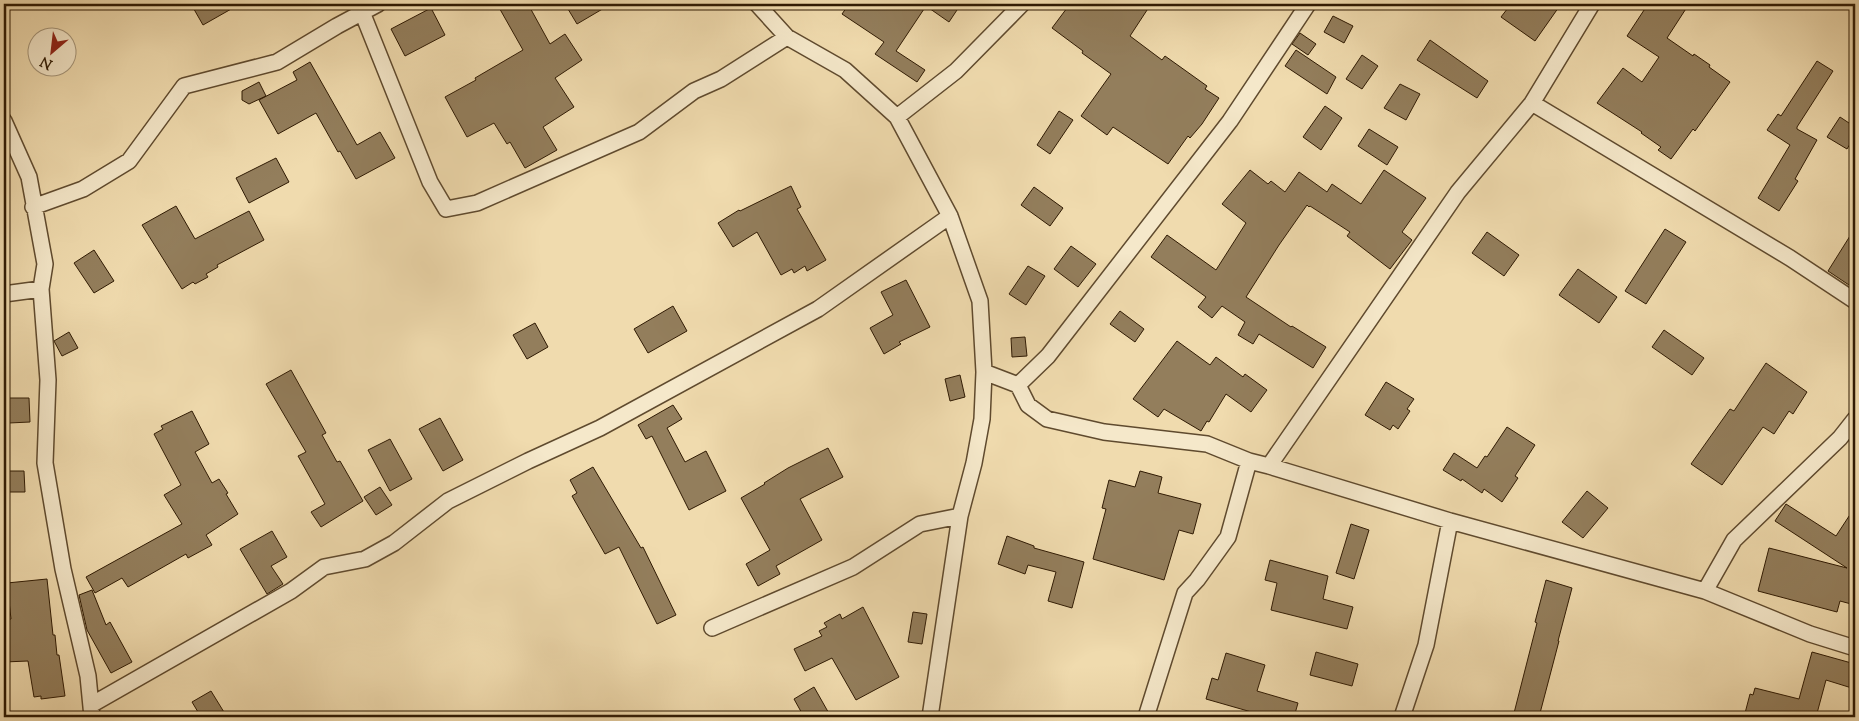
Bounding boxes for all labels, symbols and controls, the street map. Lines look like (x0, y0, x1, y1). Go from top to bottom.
north arrow (28, 28, 78, 78)
text: N (37, 50, 56, 73)

